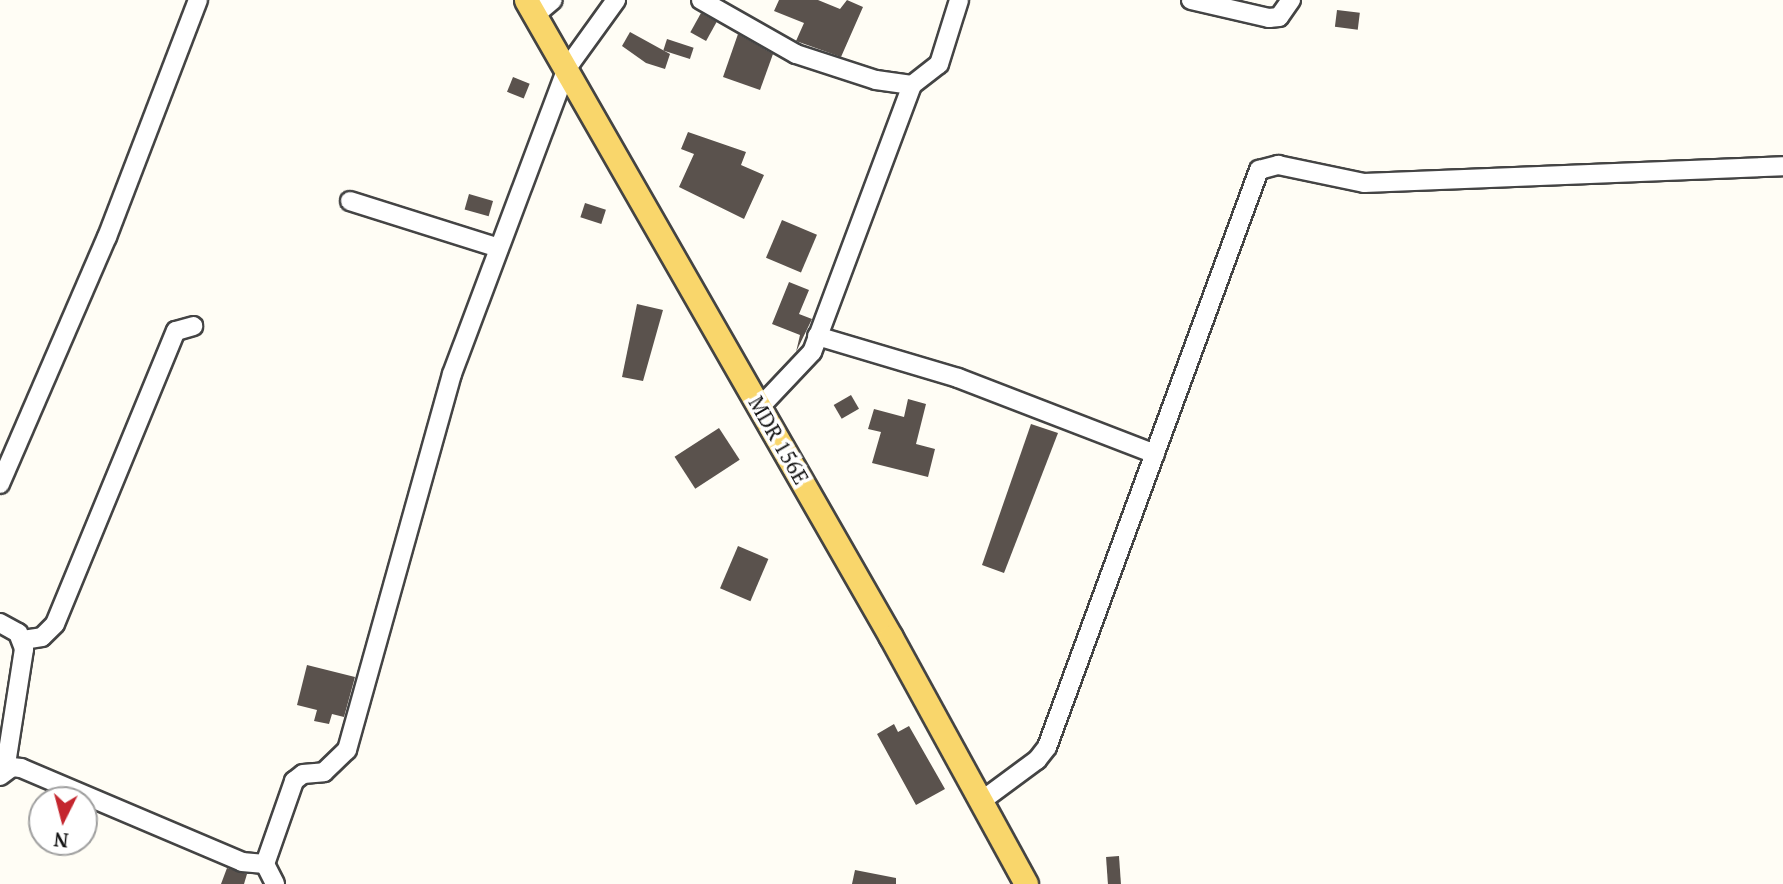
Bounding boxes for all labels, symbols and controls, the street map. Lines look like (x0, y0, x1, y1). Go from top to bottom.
street label: MDR 156E (744, 392, 814, 488)
north arrow (28, 786, 98, 856)
text: N (52, 827, 69, 854)

